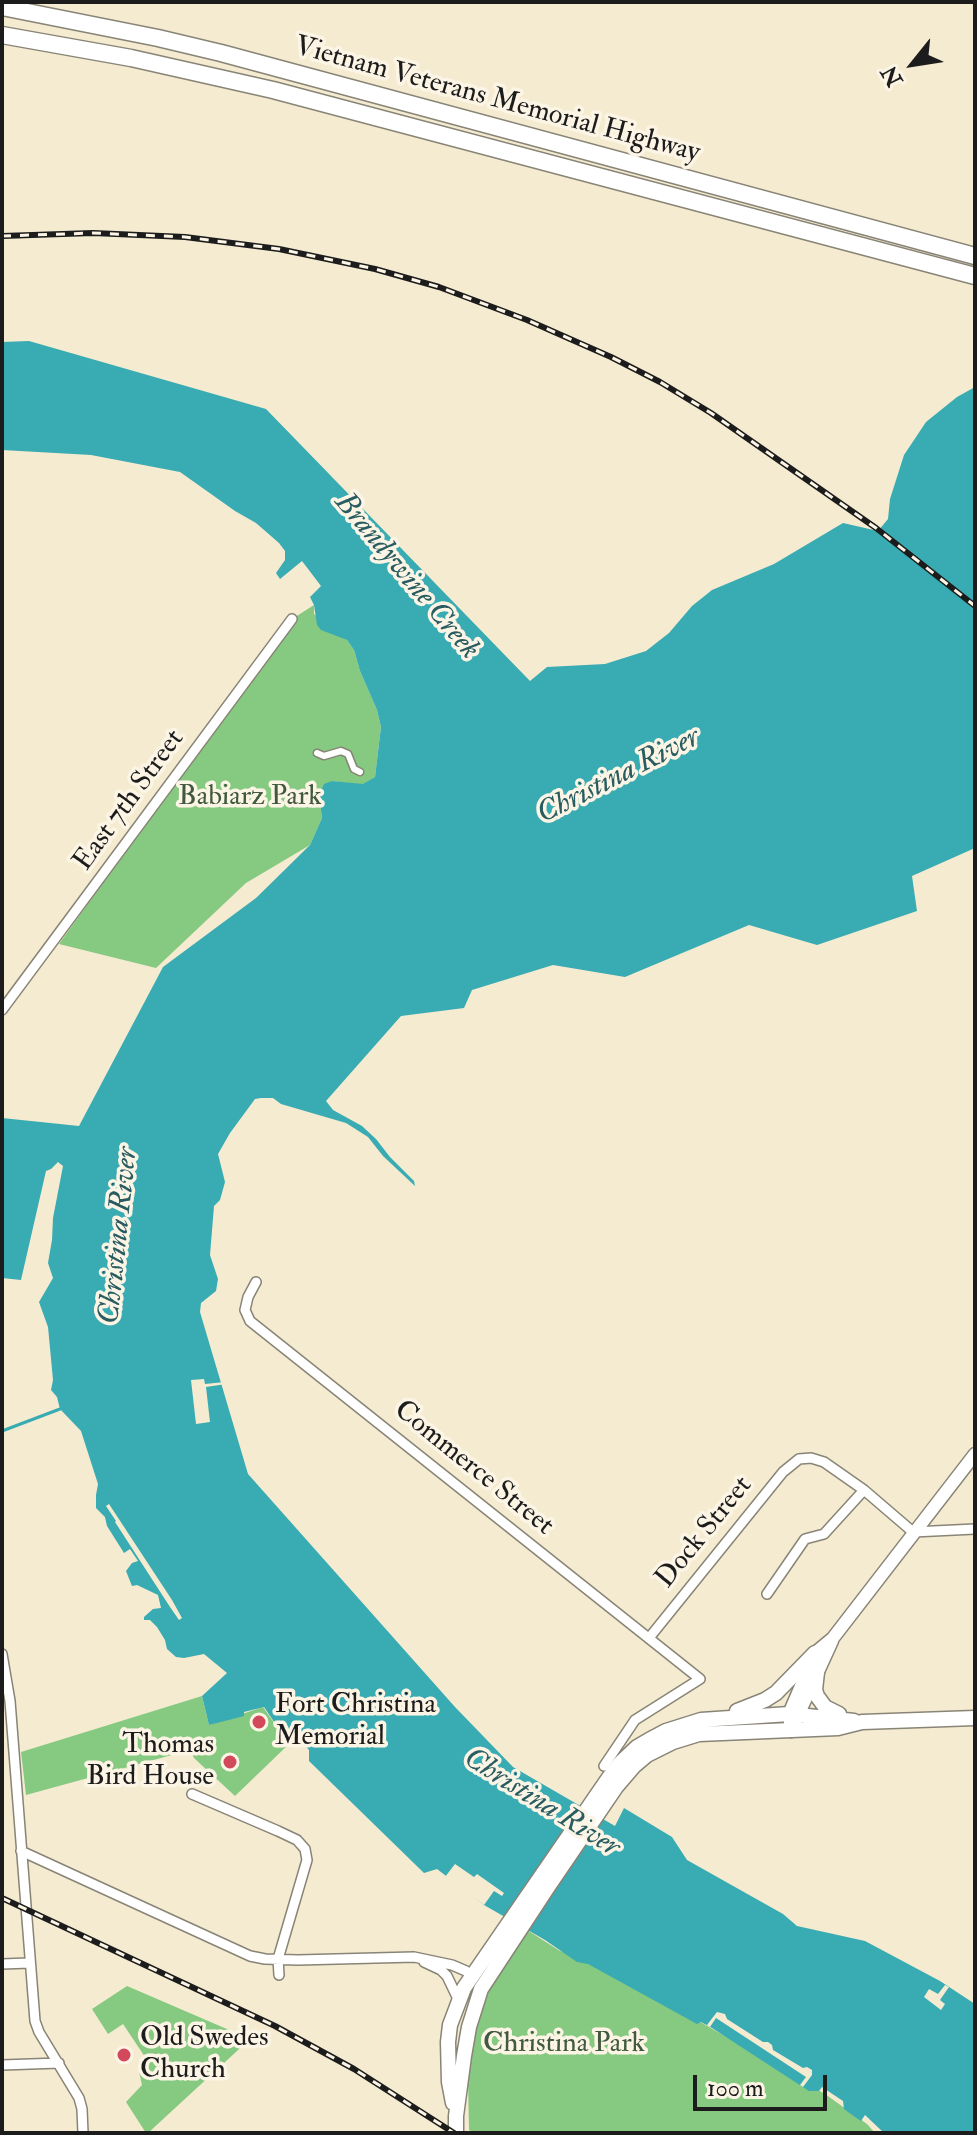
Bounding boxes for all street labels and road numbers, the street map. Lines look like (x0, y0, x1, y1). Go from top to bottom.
street label: Vietnam Veterans Memorial Highway (291, 31, 703, 171)
street label: East 7th Street (68, 724, 192, 878)
street label: Commerce Street (386, 1394, 560, 1544)
street label: Dock Street (650, 1470, 760, 1596)

